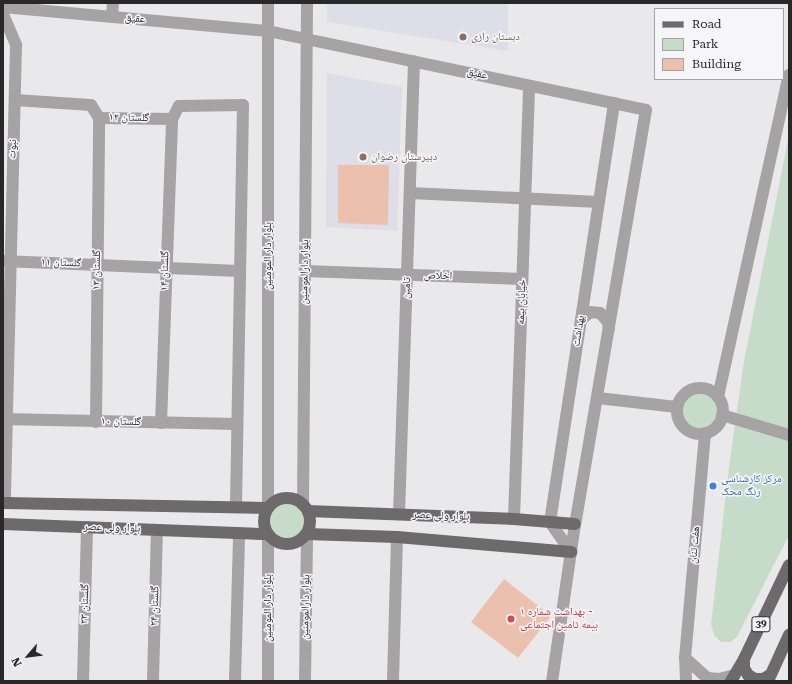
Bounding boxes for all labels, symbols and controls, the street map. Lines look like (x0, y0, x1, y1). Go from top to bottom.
legend (654, 8, 784, 80)
street label: عقیق (124, 12, 146, 26)
text: Road (692, 17, 721, 31)
place label: دبستان رازی (471, 30, 520, 44)
marker: دبستان رازی (458, 32, 468, 42)
text: Park (692, 37, 718, 51)
text: Building (692, 57, 741, 71)
street label: عقیق (465, 65, 489, 83)
street label: گلستان ۱۲ (109, 111, 149, 125)
street label: نبوت (6, 139, 20, 159)
place label: دبیرستان رضوان (371, 150, 437, 164)
marker: دبیرستان رضوان (358, 152, 368, 162)
street label: بلوار دار المومنین (261, 222, 275, 290)
street label: بلوار دارالمومنین (298, 239, 312, 305)
street label: گلستان ۱۳ (90, 250, 104, 290)
street label: گلستان ۱۴ (158, 251, 172, 291)
street label: گلستان ۱۱ (41, 256, 81, 270)
street label: اخلاص (424, 269, 452, 283)
street label: تامین (400, 277, 414, 299)
street label: خیابان بیمه (515, 279, 529, 325)
street label: بهداشت (570, 315, 588, 347)
street label: گلستان ۱۰ (101, 415, 141, 429)
place label: مرکز کارشناسی رنگ محک (721, 473, 782, 499)
marker: مرکز کارشناسی رنگ محک (708, 481, 718, 491)
street label: بلوار ولی عصر (412, 508, 470, 524)
street label: بلوار ولی عصر (83, 520, 141, 536)
street label: هفت تنان (687, 526, 703, 564)
street label: بلوار دار المومنین (261, 574, 275, 642)
street label: بلوار دارالمومنین (299, 574, 313, 640)
street label: گلستان ۲۳ (78, 584, 92, 624)
street label: گلستان ۲۴ (148, 586, 162, 626)
place label: بهداشت شماره ۱ - بیمه تامین اجتماعی (520, 606, 598, 632)
marker: بهداشت شماره ۱ - بیمه تامین اجتماعی (505, 613, 517, 625)
road number: 39 (751, 616, 771, 632)
north arrow (8, 636, 48, 676)
text: N (9, 655, 25, 669)

